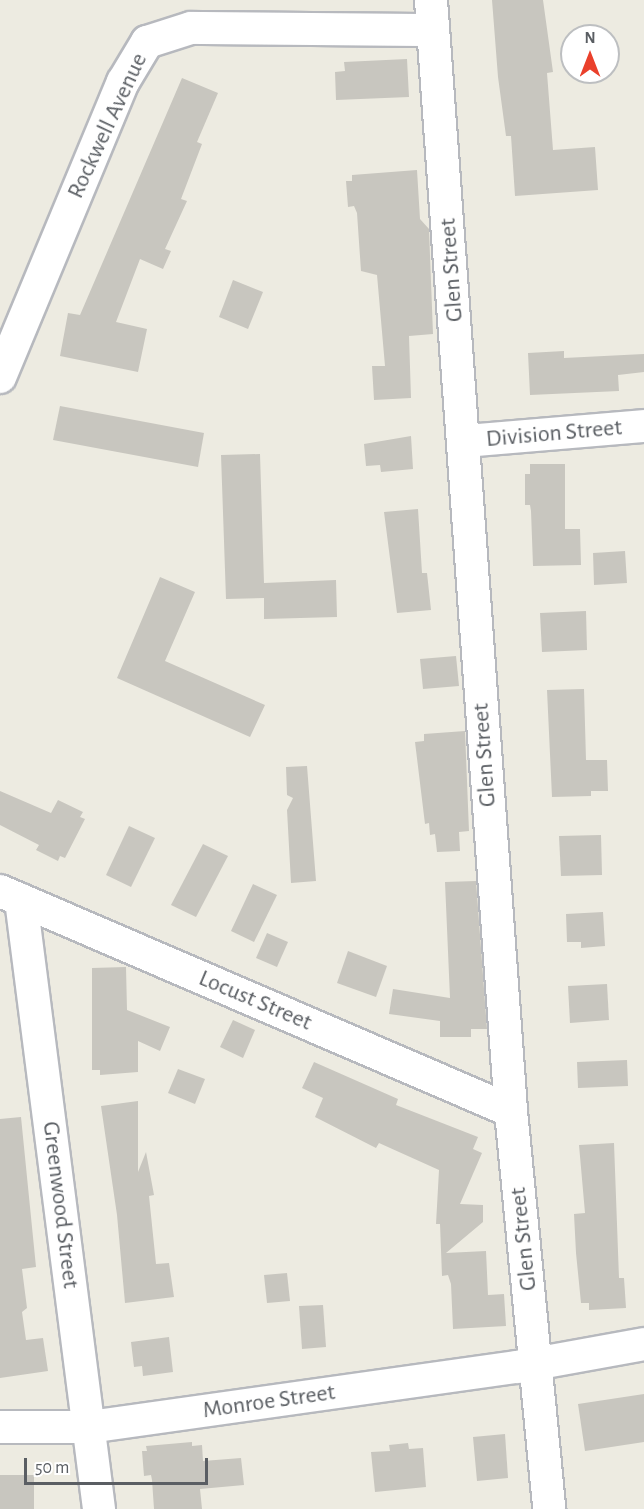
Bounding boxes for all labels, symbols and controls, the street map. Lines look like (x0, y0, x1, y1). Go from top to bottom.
north arrow (560, 24, 620, 84)
text: N (584, 30, 596, 46)
street label: Rockwell Avenue (62, 49, 154, 203)
street label: Glen Street (434, 217, 470, 323)
street label: Division Street (485, 414, 623, 454)
street label: Glen Street (467, 702, 503, 808)
street label: Locust Street (194, 964, 316, 1038)
street label: Greenwood Street (35, 1120, 85, 1290)
street label: Glen Street (504, 1186, 544, 1292)
street label: Monroe Street (201, 1378, 337, 1426)
scale bar (27, 1446, 212, 1484)
text: 50 m (35, 1459, 69, 1477)

